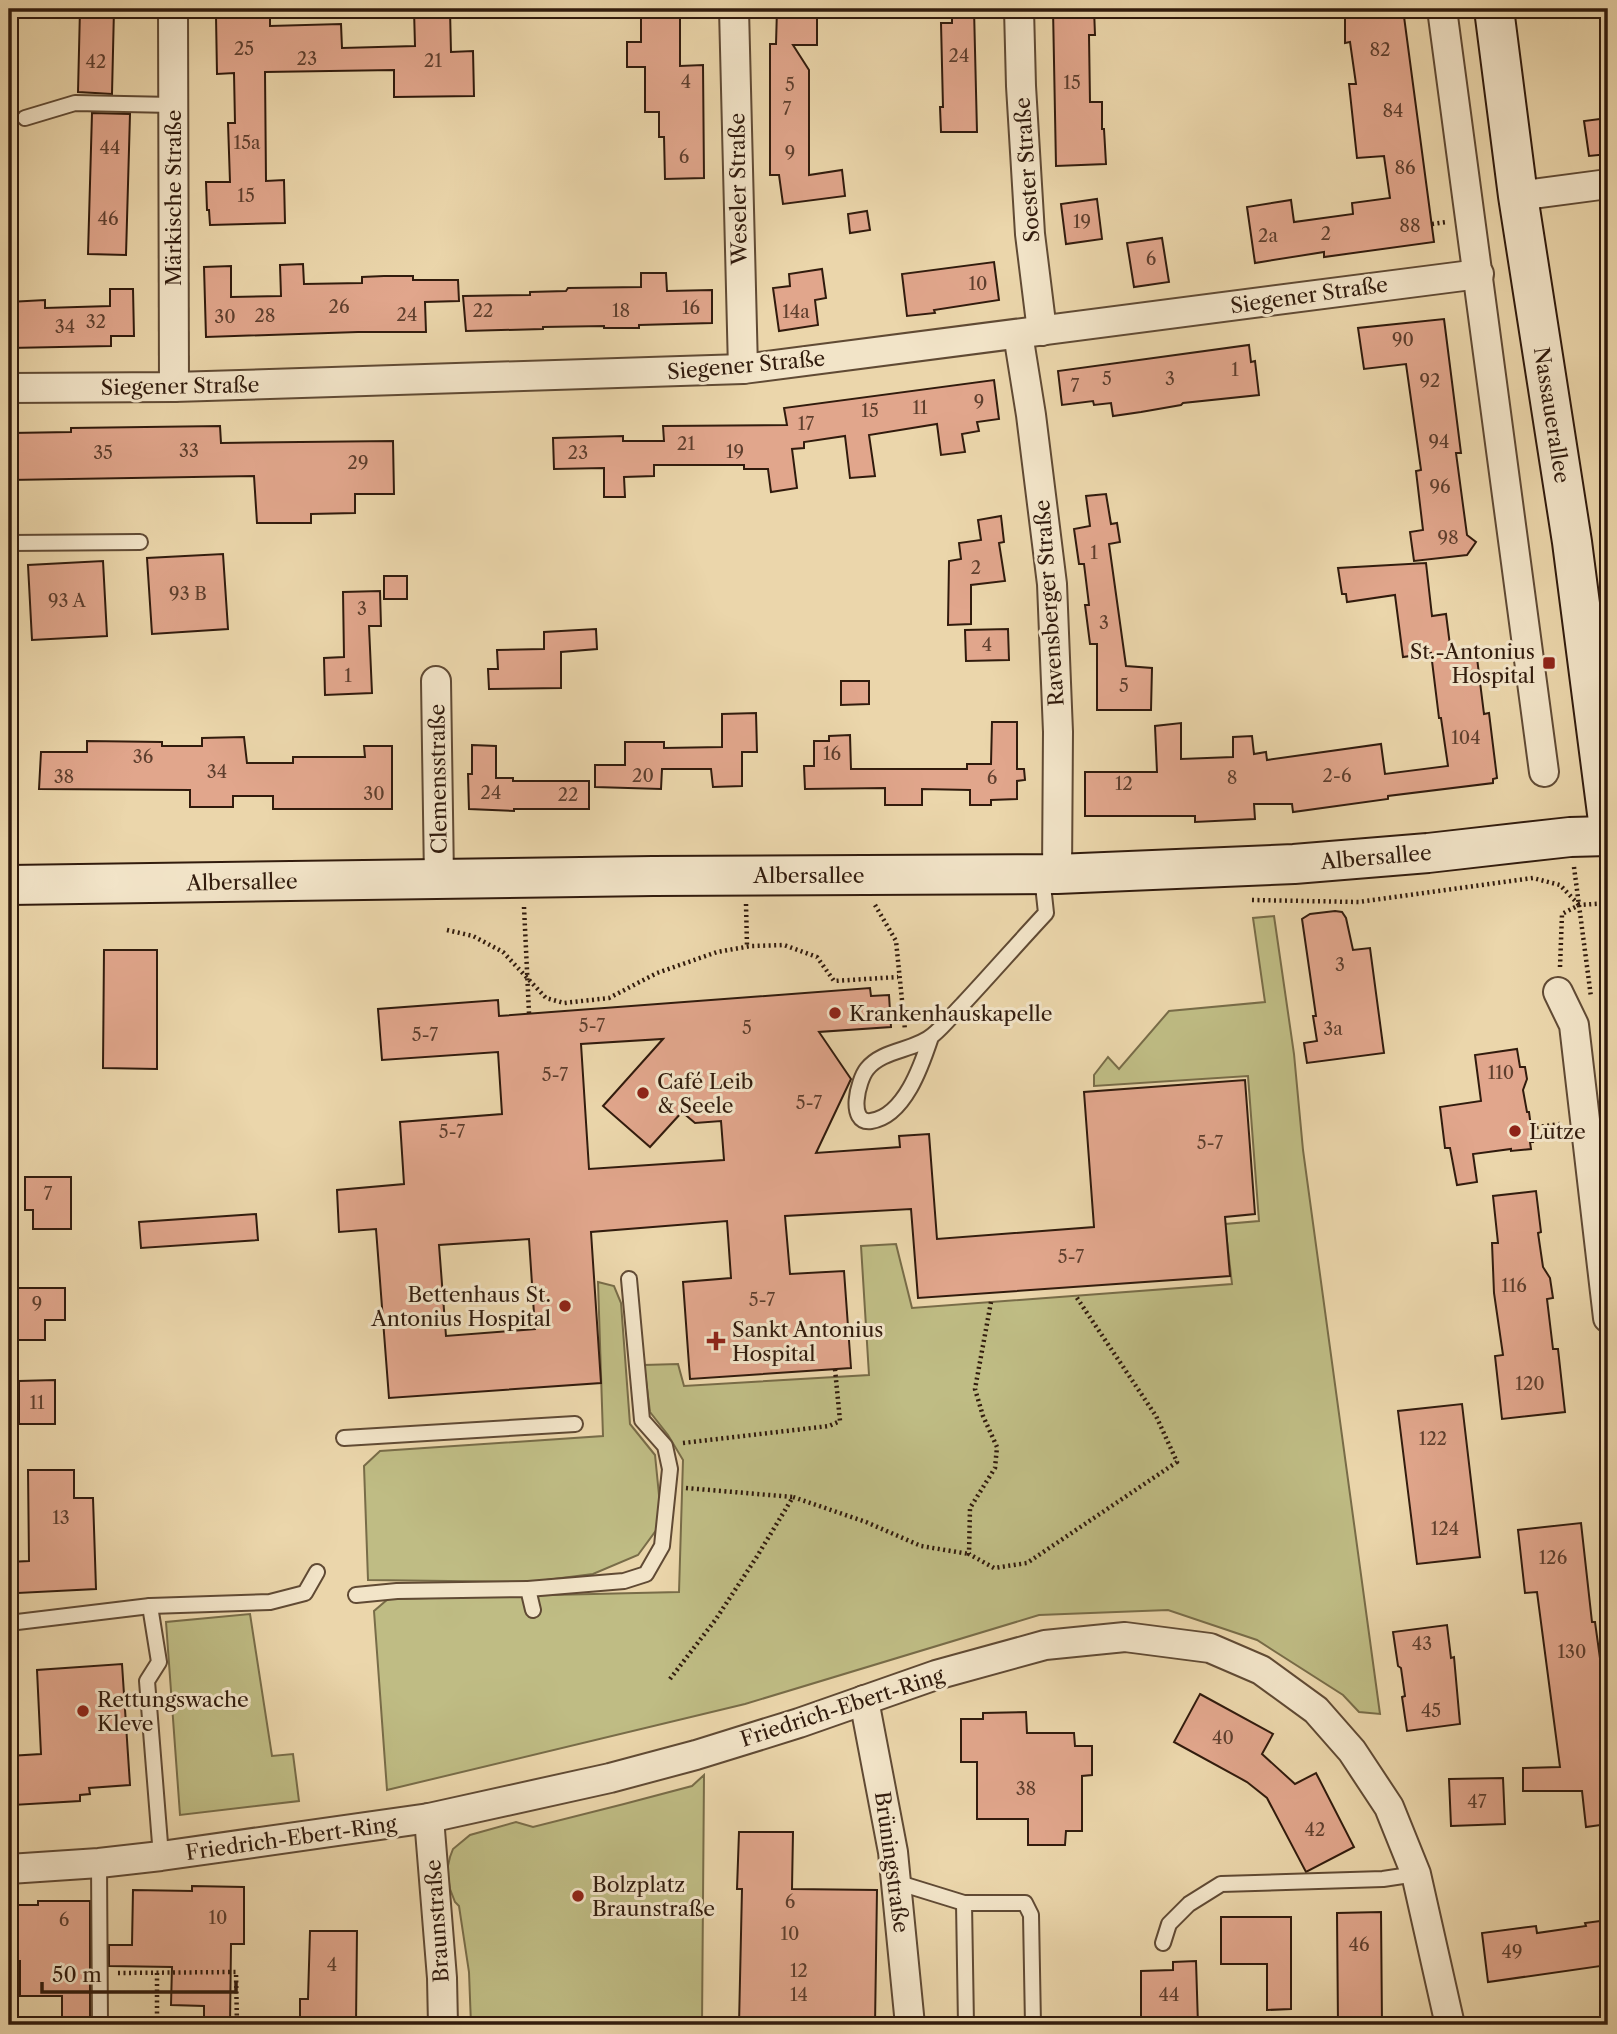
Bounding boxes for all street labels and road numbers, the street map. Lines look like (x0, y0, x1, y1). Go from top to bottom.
street label: Soester Straße (1009, 96, 1045, 244)
street label: Märkische Straße (161, 110, 186, 286)
street label: Weseler Straße (724, 113, 752, 266)
street label: Siegener Straße (1229, 272, 1389, 318)
street label: Nassauerallee (1529, 345, 1575, 485)
street label: Siegener Straße (666, 346, 826, 384)
street label: Siegener Straße (100, 372, 260, 400)
street label: Ravensberger Straße (1029, 499, 1069, 707)
street label: Clemensstraße (424, 704, 452, 854)
street label: Albersallee (1318, 840, 1433, 874)
street label: Albersallee (752, 863, 865, 888)
street label: Albersallee (185, 869, 298, 895)
street label: Friedrich-Ebert-Ring (737, 1662, 948, 1752)
street label: Brüningstraße (870, 1790, 914, 1934)
street label: Friedrich-Ebert-Ring (184, 1811, 399, 1865)
street label: Braunstraße (420, 1859, 454, 1983)

